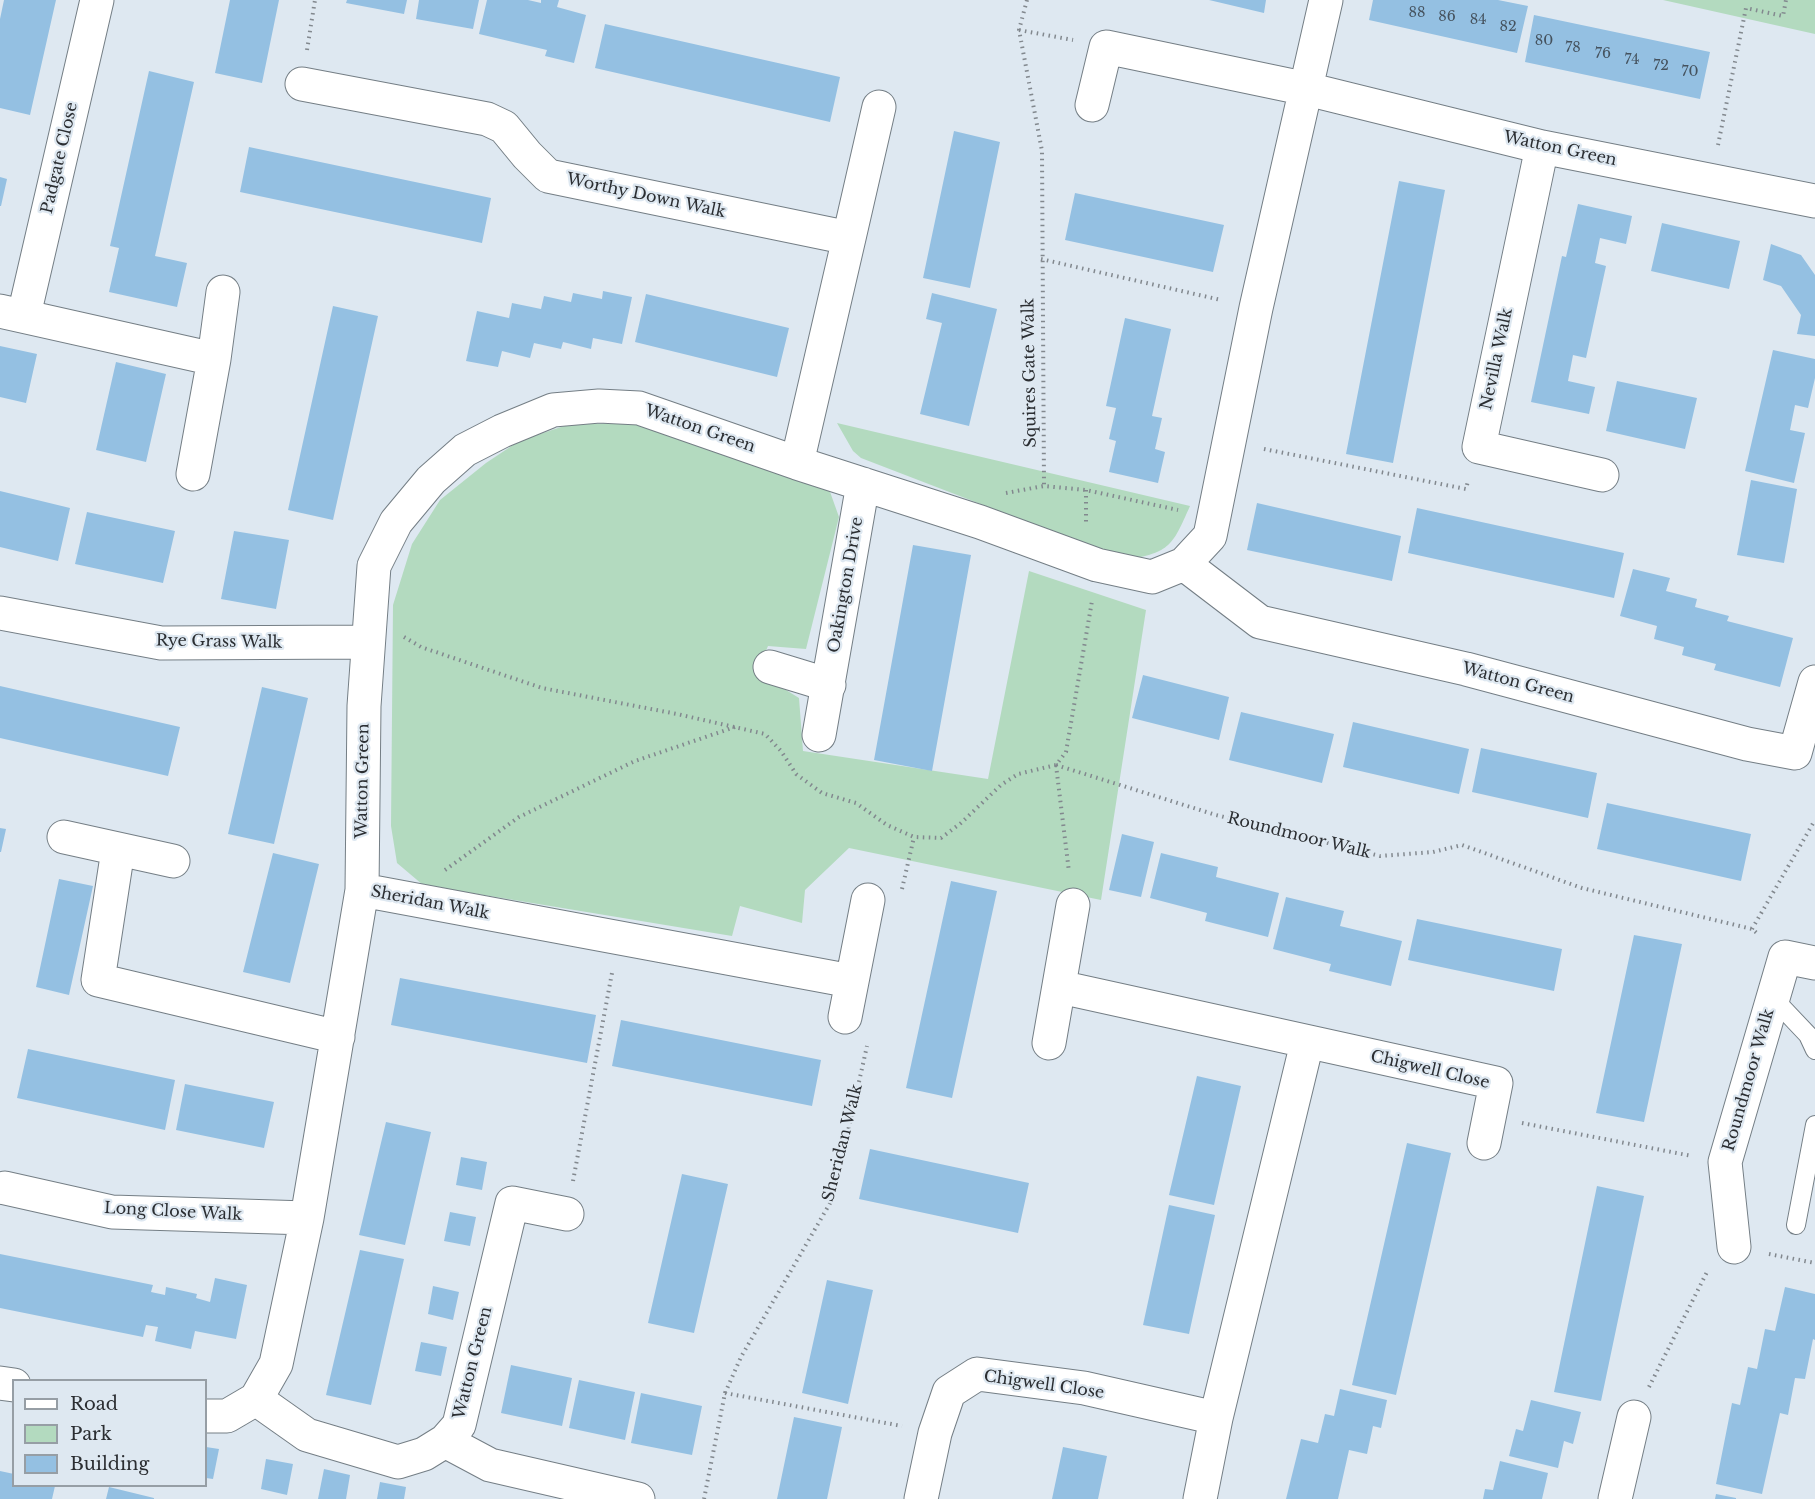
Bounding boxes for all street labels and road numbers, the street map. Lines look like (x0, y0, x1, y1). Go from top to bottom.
street label: Padgate Close (38, 100, 82, 216)
street label: Watton Green (1502, 128, 1618, 170)
street label: Worthy Down Walk (565, 170, 727, 222)
street label: Squires Gate Walk (1019, 298, 1041, 448)
street label: Nevilla Walk (1477, 306, 1517, 412)
street label: Watton Green (642, 401, 758, 457)
street label: Oakington Drive (825, 516, 867, 654)
street label: Rye Grass Walk (156, 631, 282, 653)
street label: Watton Green (1460, 659, 1576, 707)
street label: Watton Green (352, 723, 374, 839)
street label: Roundmoor Walk (1225, 809, 1373, 863)
street label: Sheridan Walk (369, 882, 491, 924)
street label: Roundmoor Walk (1719, 1007, 1779, 1153)
street label: Chigwell Close (1369, 1047, 1491, 1093)
street label: Sheridan Walk (819, 1082, 867, 1204)
street label: Long Close Walk (104, 1199, 242, 1225)
street label: Watton Green (450, 1305, 496, 1421)
street label: Chigwell Close (983, 1367, 1105, 1403)

